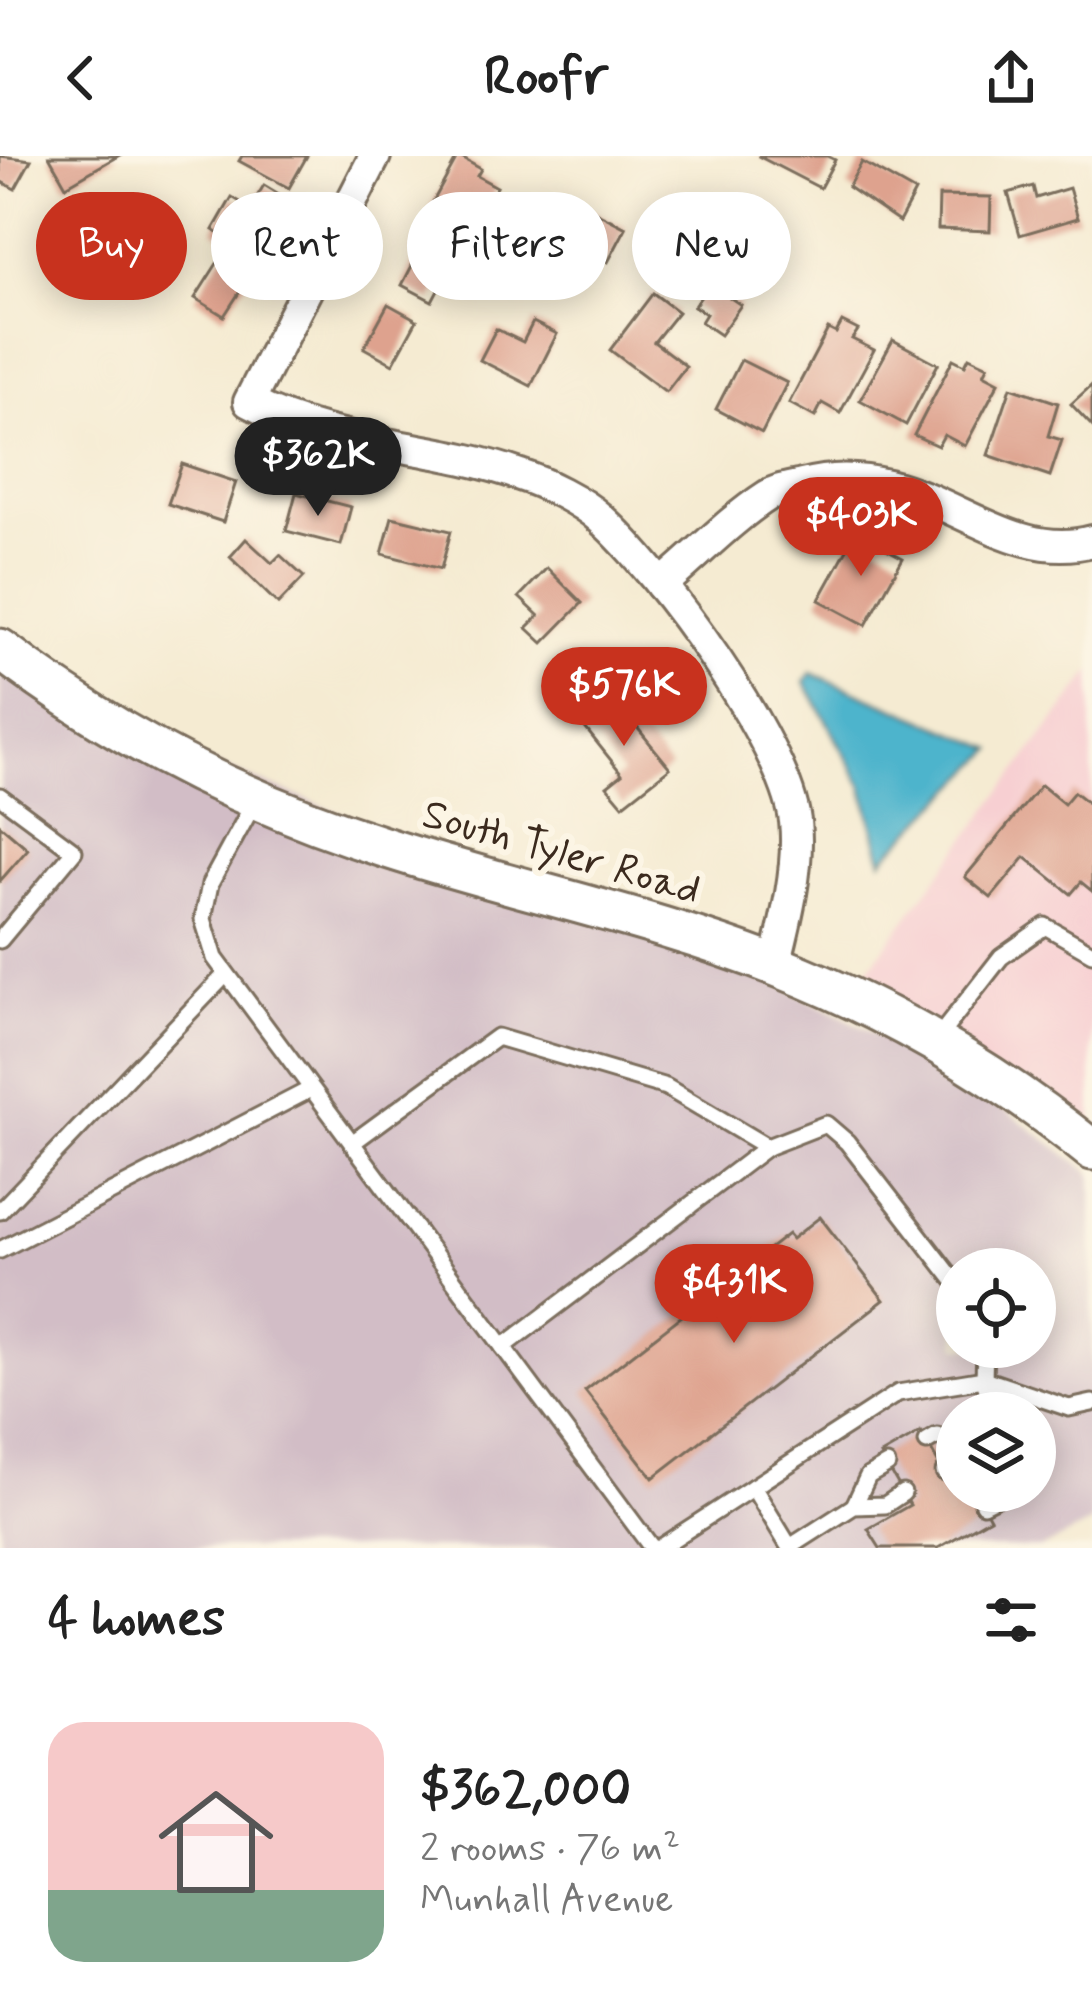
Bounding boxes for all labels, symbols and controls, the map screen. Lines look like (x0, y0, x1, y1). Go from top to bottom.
text: Roofr (484, 43, 608, 114)
icon: back (48, 45, 114, 111)
icon: share (978, 45, 1044, 111)
chip: Buy (36, 192, 187, 300)
chip: Rent (211, 192, 383, 300)
chip: Filters (407, 192, 608, 300)
chip: New (632, 192, 791, 300)
pin: $362K (234, 417, 402, 519)
text: $362K (262, 430, 374, 481)
pin: $403K (777, 477, 945, 579)
text: $403K (805, 490, 917, 541)
pin: $576K (540, 647, 708, 749)
text: $576K (568, 660, 680, 711)
street label: South Tyler Road (416, 787, 706, 919)
pin: $431K (650, 1244, 818, 1346)
map controls (936, 1248, 1056, 1512)
button: locate (936, 1248, 1056, 1368)
text: $431K (682, 1257, 786, 1308)
button: layers (936, 1392, 1056, 1512)
text: 4 homes (48, 1587, 225, 1653)
icon: filters (978, 1587, 1044, 1653)
text: $362,000 (420, 1758, 631, 1824)
icon: home (144, 1770, 288, 1914)
text: 2 rooms · 76 m² (420, 1824, 680, 1875)
text: Munhall Avenue (420, 1875, 673, 1926)

